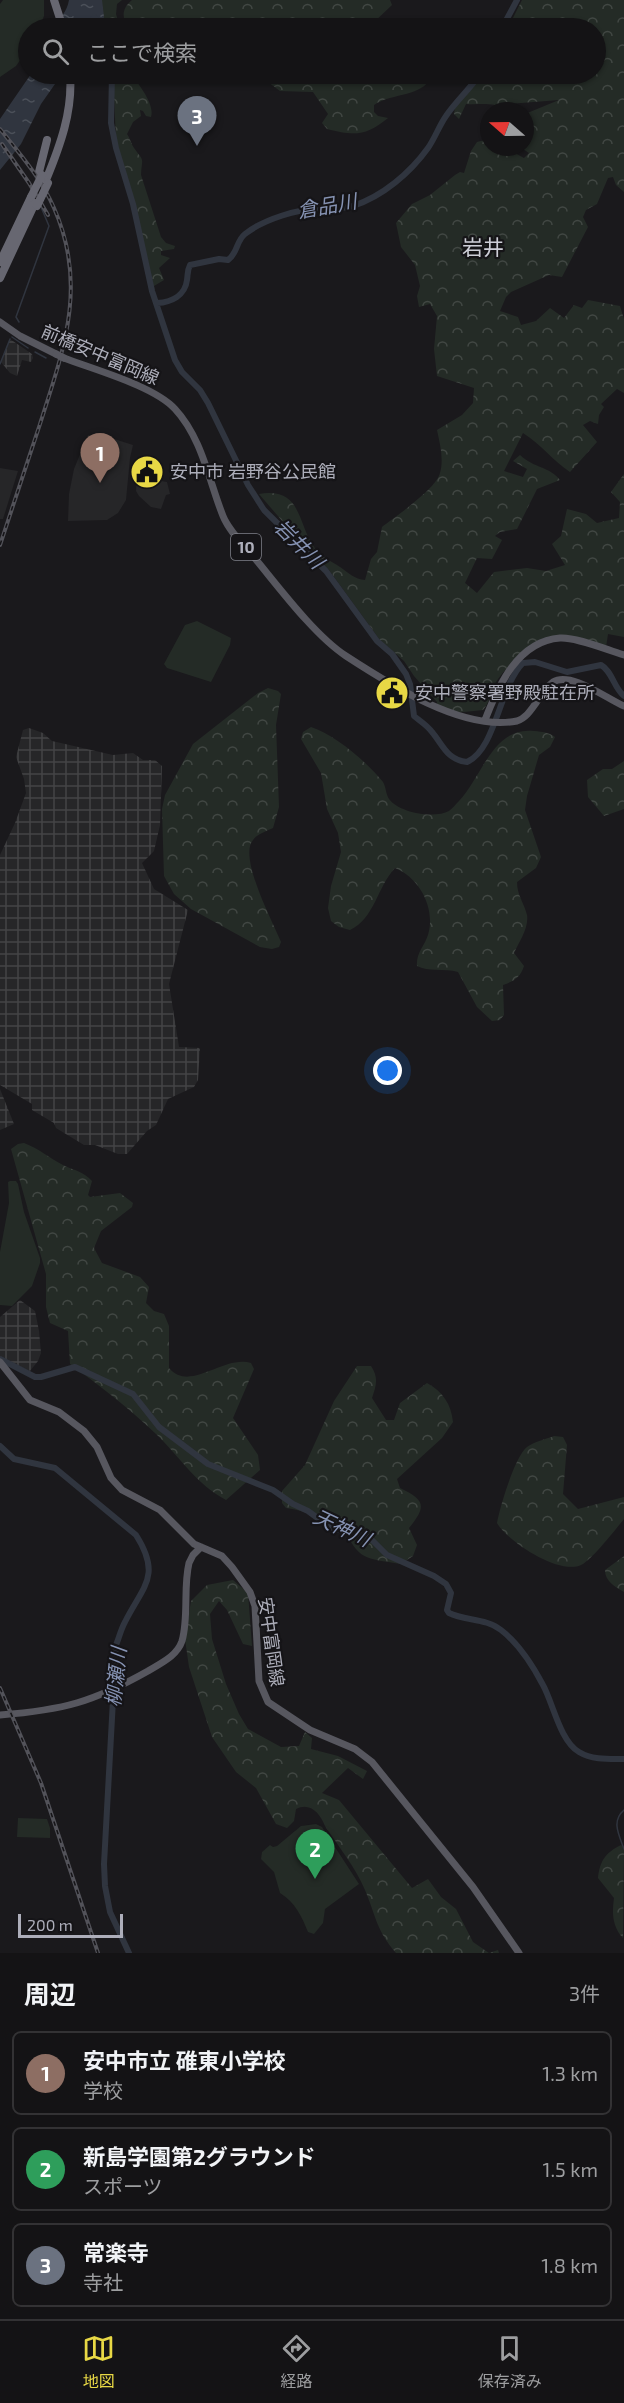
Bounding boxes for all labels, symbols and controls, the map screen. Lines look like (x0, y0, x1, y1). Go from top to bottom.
search box (18, 18, 606, 84)
icon: search (39, 35, 72, 68)
text: ここで検索 (87, 39, 197, 65)
pin: 3 (178, 96, 216, 146)
north arrow (480, 102, 534, 156)
water label: 倉品川 (295, 188, 360, 222)
district label: 岩井 (462, 234, 504, 259)
street label: 前橋安中富岡線 (38, 319, 163, 389)
pin: 1 (80, 434, 120, 483)
public building icon: 安中市 岩野谷公民館 (129, 454, 165, 490)
place label: 安中市 岩野谷公民館 (170, 460, 336, 482)
water label: 岩井川 (270, 514, 331, 574)
road number: 10 (231, 534, 261, 560)
public building icon: 安中警察署野殿駐在所 (374, 675, 410, 711)
place label: 安中警察署野殿駐在所 (415, 681, 595, 703)
your location (373, 1056, 402, 1085)
water label: 天神川 (310, 1504, 376, 1551)
street label: 安中富岡線 (255, 1596, 289, 1688)
water label: 柳瀬川 (100, 1644, 130, 1708)
pin: 2 (296, 1830, 334, 1879)
scale bar (18, 1911, 123, 1938)
text: 200 m (27, 1915, 73, 1934)
text: 周辺 (24, 1978, 76, 2009)
text: 3件 (569, 1981, 600, 2005)
text: 安中市立 碓東小学校 (83, 2047, 286, 2073)
text: 1 (41, 2061, 50, 2085)
text: 1.3 km (542, 2061, 598, 2085)
text: 学校 (83, 2078, 123, 2102)
text: 新島学園第2グラウンド (83, 2143, 316, 2169)
text: 2 (40, 2157, 51, 2181)
text: 1.5 km (543, 2157, 598, 2181)
text: スポーツ (83, 2174, 163, 2198)
text: 常楽寺 (83, 2239, 149, 2265)
text: 3 (40, 2253, 51, 2277)
text: 1.8 km (541, 2253, 598, 2277)
text: 寺社 (83, 2270, 123, 2294)
tab: 地図 (82, 2332, 115, 2392)
tab: 経路 (280, 2332, 313, 2392)
tab: 保存済み (478, 2332, 542, 2392)

